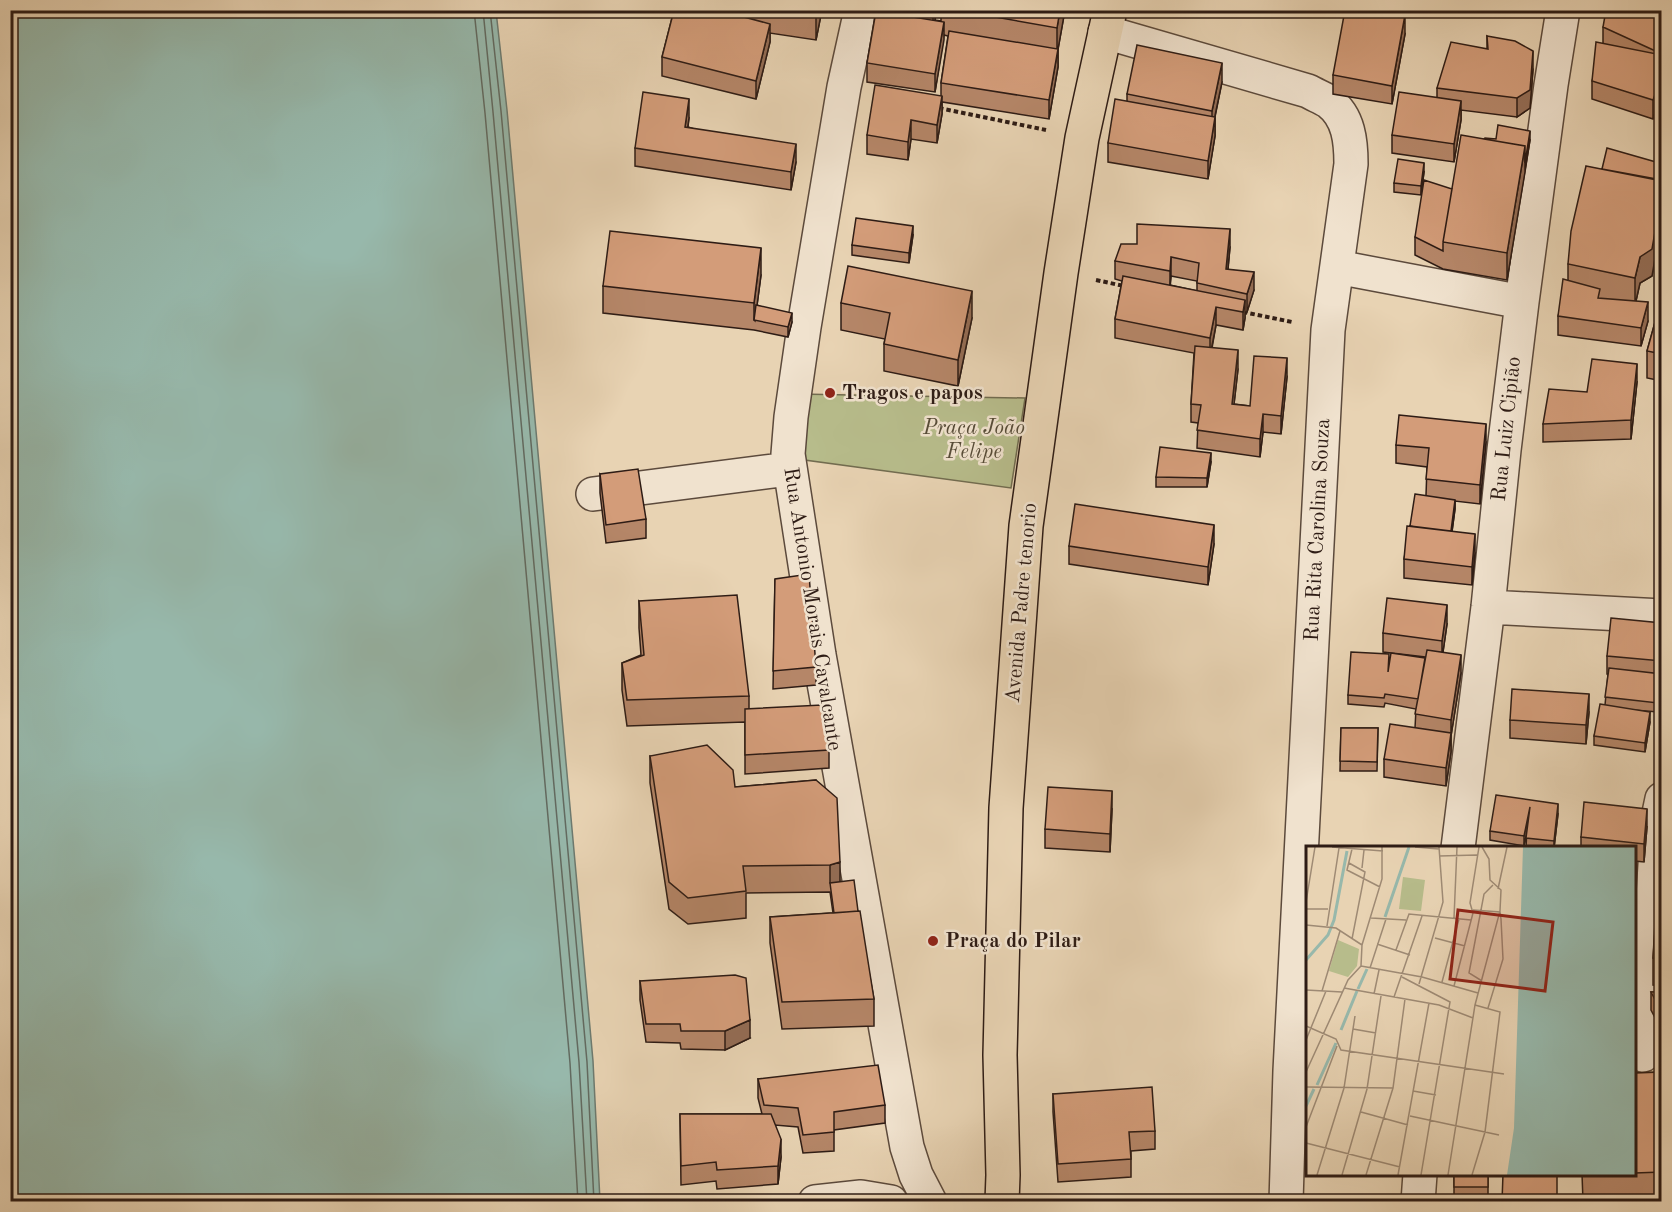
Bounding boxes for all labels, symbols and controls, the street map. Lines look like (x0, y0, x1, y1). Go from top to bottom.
street label: Rua Luiz Cipião (1489, 355, 1525, 503)
place label: Tragos e papos (842, 383, 983, 404)
marker: Tragos e papos (823, 386, 837, 400)
park label: Praça João Felipe (922, 418, 1025, 463)
street label: Rua Rita Carolina Souza (1302, 418, 1334, 642)
street label: Rua Antonio Morais Cavalcante (779, 466, 845, 752)
street label: Avenida Padre tenorio (1003, 502, 1041, 704)
inset map (1306, 846, 1636, 1176)
place label: Praça do Pilar (945, 931, 1081, 952)
marker: Praça do Pilar (926, 934, 940, 948)

